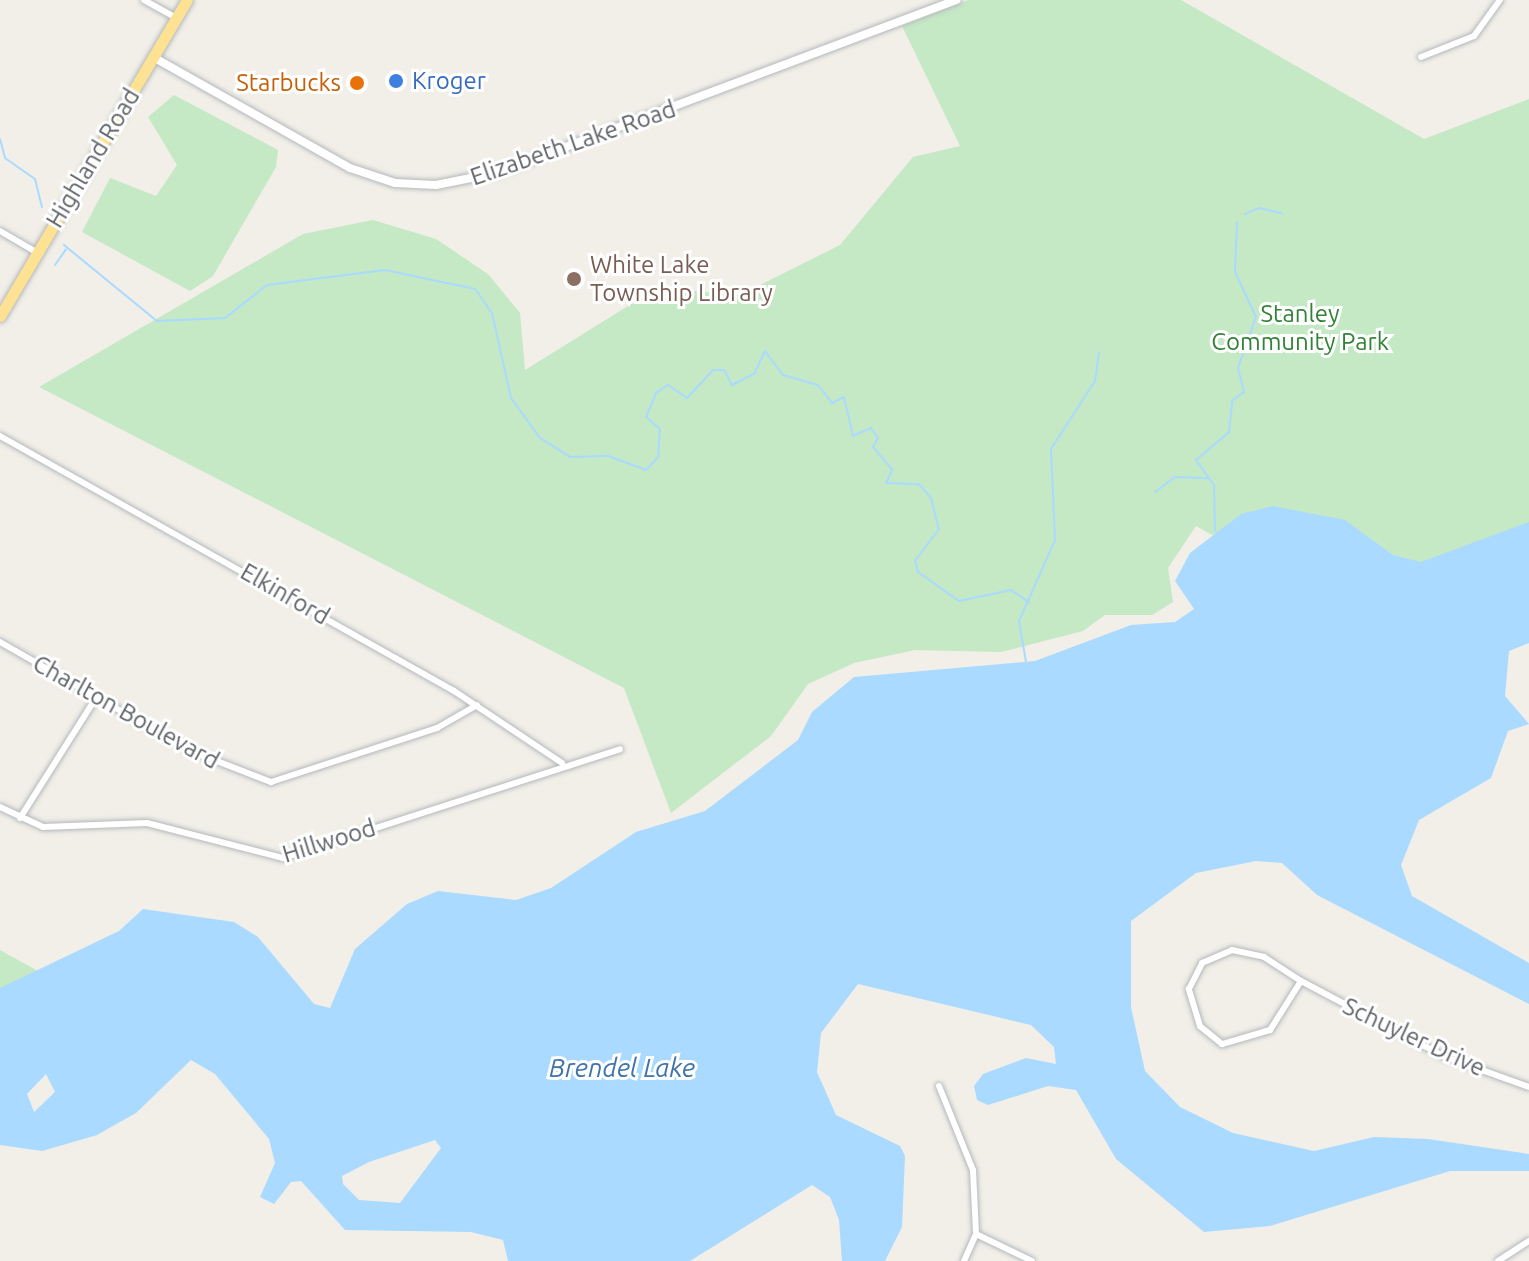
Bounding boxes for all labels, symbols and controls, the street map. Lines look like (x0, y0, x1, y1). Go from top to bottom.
place label: Kroger (412, 67, 486, 95)
place label: Starbucks (236, 69, 341, 97)
marker: Kroger (387, 72, 405, 90)
marker: Starbucks (348, 74, 366, 92)
street label: Highland Road (40, 83, 146, 233)
street label: Elizabeth Lake Road (467, 94, 679, 192)
place label: White Lake Township Library (590, 251, 773, 307)
marker: White Lake Township Library (565, 270, 583, 288)
park label: Stanley Community Park (1211, 300, 1389, 356)
street label: Elkinford (236, 557, 334, 631)
street label: Charlton Boulevard (28, 649, 224, 775)
street label: Hillwood (279, 813, 379, 869)
street label: Schuyler Drive (1338, 992, 1490, 1082)
water label: Brendel Lake (549, 1052, 695, 1084)

